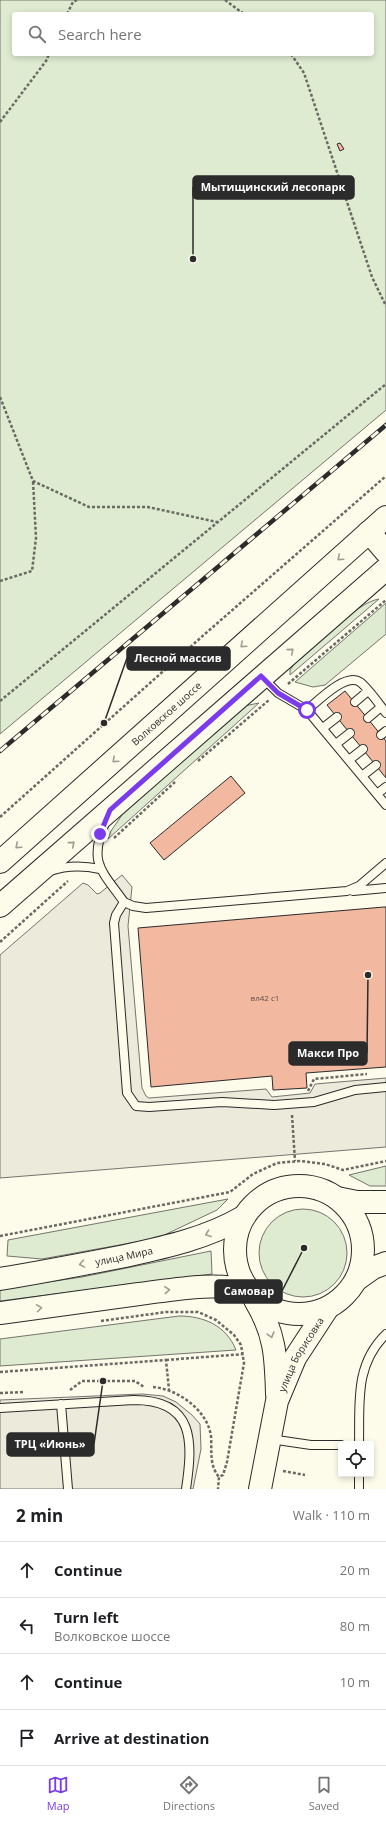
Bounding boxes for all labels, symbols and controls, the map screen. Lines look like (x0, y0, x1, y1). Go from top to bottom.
search box (12, 12, 374, 56)
icon: search (26, 23, 48, 45)
text: Search here (58, 24, 142, 44)
callout: Мытищинский лесопарк (193, 176, 354, 199)
text: Мытищинский лесопарк (201, 179, 345, 194)
one-way arrow (337, 553, 344, 560)
one-way arrow (240, 640, 248, 648)
callout: Лесной массив (127, 647, 230, 670)
one-way arrow (286, 648, 293, 655)
text: Лесной массив (134, 650, 222, 665)
street label: Волковское шоссе (128, 678, 205, 748)
route start (298, 701, 316, 719)
one-way arrow (112, 755, 119, 762)
route end (91, 825, 109, 843)
one-way arrow (67, 841, 74, 848)
one-way arrow (15, 842, 23, 849)
house number: вл42 с1 (251, 992, 279, 1003)
callout: Макси Про (289, 1042, 367, 1065)
text: Макси Про (297, 1045, 359, 1060)
one-way arrow (205, 1229, 212, 1238)
street label: улица Мира (94, 1243, 154, 1269)
one-way arrow (79, 1260, 85, 1268)
callout: Самовар (215, 1280, 282, 1303)
text: Самовар (224, 1283, 274, 1298)
one-way arrow (164, 1286, 170, 1295)
one-way arrow (36, 1304, 42, 1313)
street label: улица Борисовка (275, 1314, 327, 1394)
one-way arrow (266, 1331, 275, 1338)
callout: ТРЦ «Июнь» (7, 1433, 94, 1456)
text: ТРЦ «Июнь» (15, 1436, 86, 1451)
map controls (338, 1441, 374, 1477)
button: locate (338, 1441, 374, 1477)
text: 2 min (16, 1504, 63, 1527)
text: Walk · 110 m (293, 1506, 370, 1524)
icon: ahead (16, 1559, 38, 1581)
text: Continue (54, 1560, 122, 1580)
text: 20 m (340, 1561, 370, 1579)
text: Turn left (54, 1607, 119, 1627)
icon: left (16, 1615, 38, 1637)
text: 80 m (340, 1617, 370, 1635)
text: Волковское шоссе (54, 1627, 170, 1645)
icon: ahead (16, 1671, 38, 1693)
text: Continue (54, 1672, 122, 1692)
text: 10 m (340, 1673, 370, 1691)
icon: arrive (16, 1727, 38, 1749)
text: Arrive at destination (54, 1728, 209, 1748)
tab: Map (47, 1774, 70, 1813)
tab: Directions (163, 1774, 215, 1813)
tab: Saved (309, 1774, 339, 1813)

